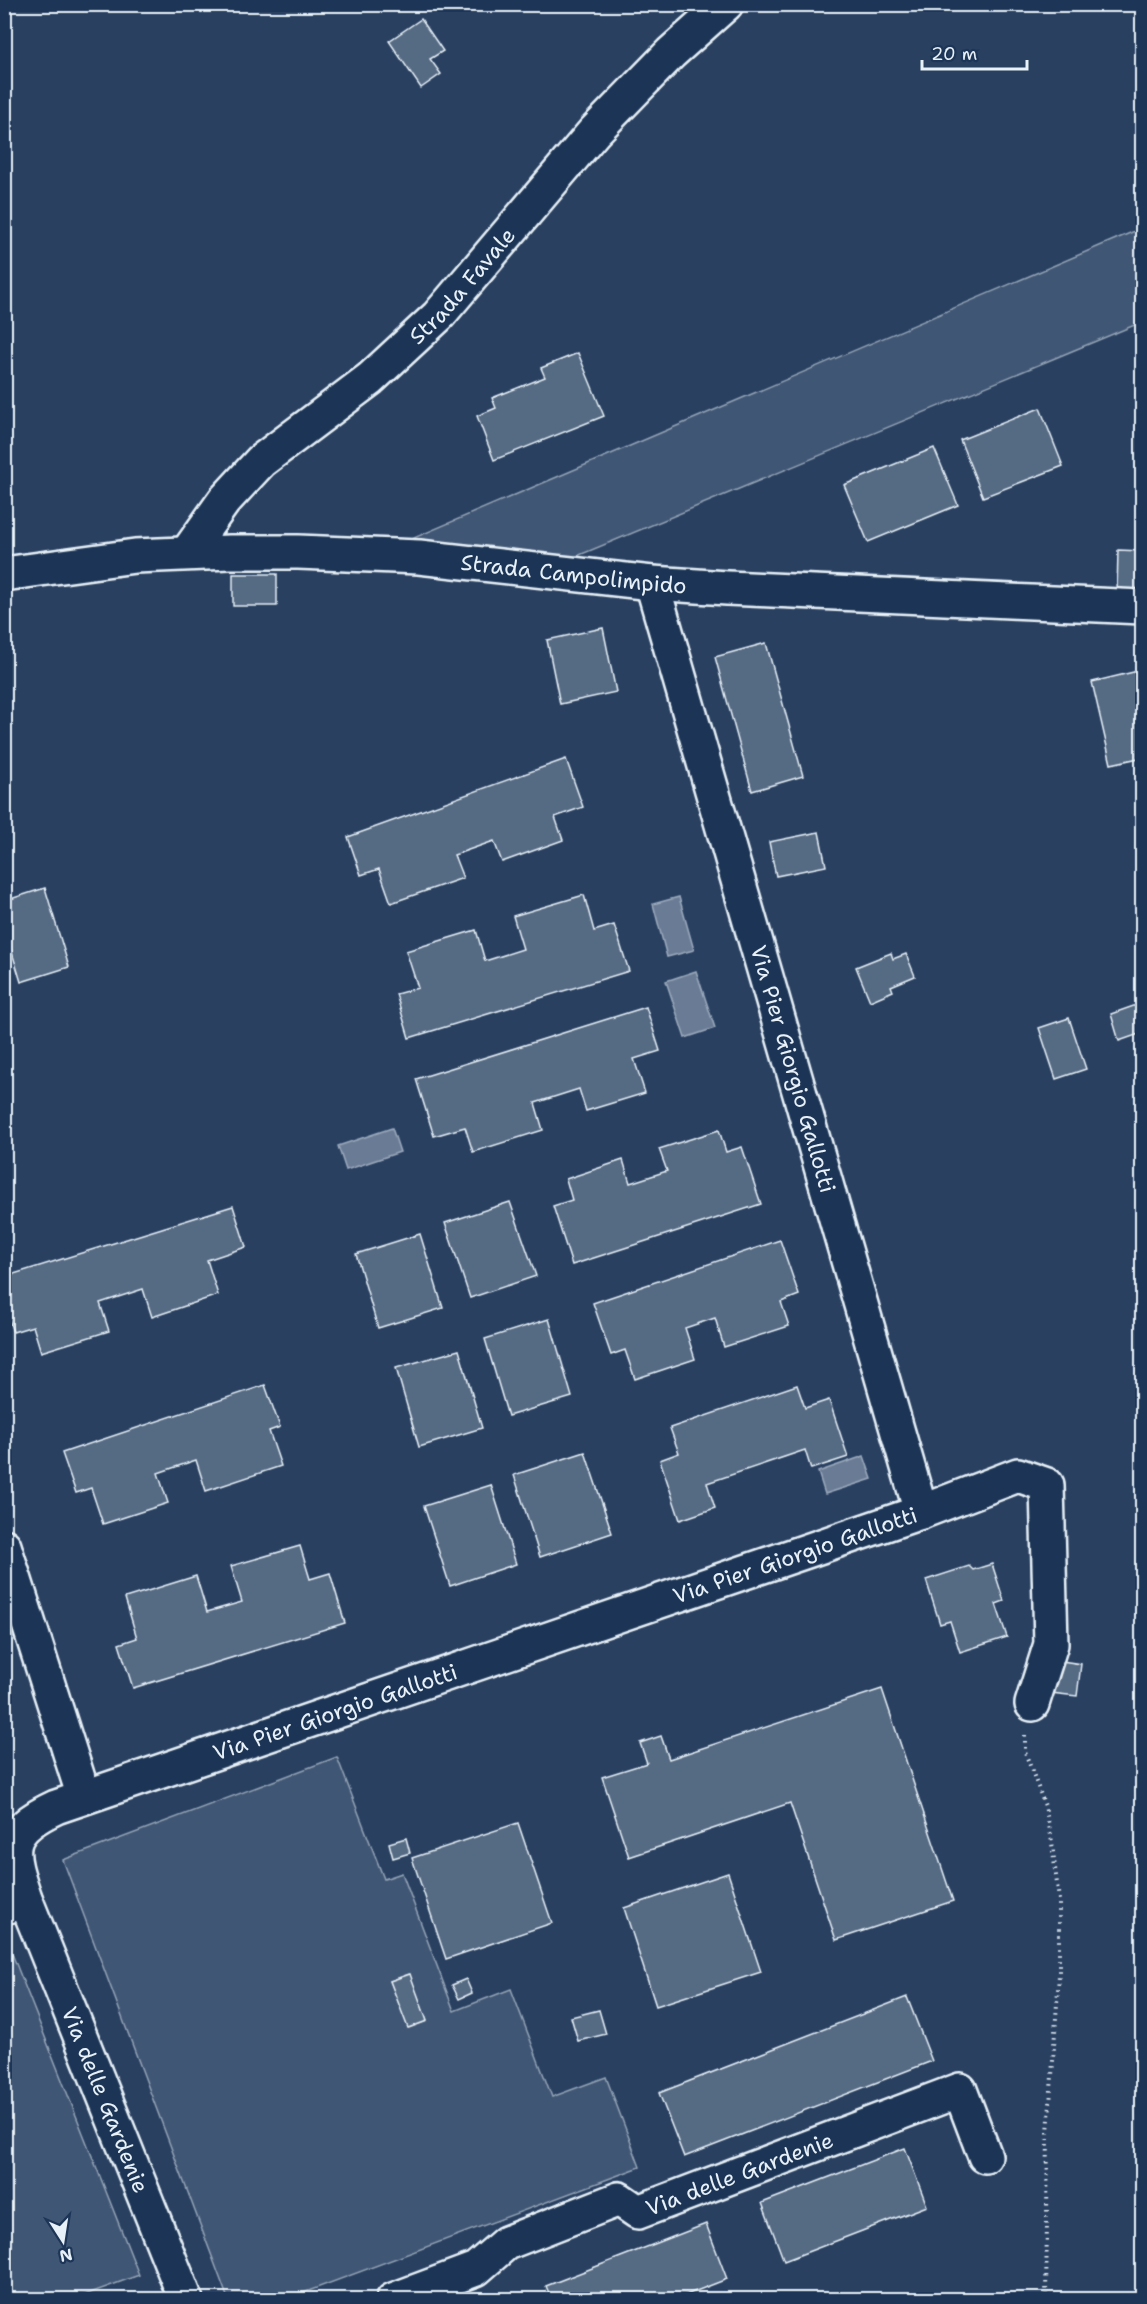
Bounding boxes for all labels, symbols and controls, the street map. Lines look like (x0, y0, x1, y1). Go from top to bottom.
scale bar (922, 33, 1027, 71)
text: 20 m (931, 42, 977, 66)
street label: Strada Favale (403, 221, 522, 350)
street label: Strada Campolimpido (459, 547, 688, 600)
street label: Via Pier Giorgio Gallotti (744, 942, 842, 1196)
street label: Via Pier Giorgio Gallotti (669, 1500, 921, 1610)
street label: Via Pier Giorgio Gallotti (209, 1657, 461, 1767)
street label: Via delle Gardenie (55, 2002, 156, 2197)
street label: Via delle Gardenie (642, 2125, 837, 2222)
north arrow (33, 2211, 93, 2271)
text: N (58, 2244, 74, 2267)

